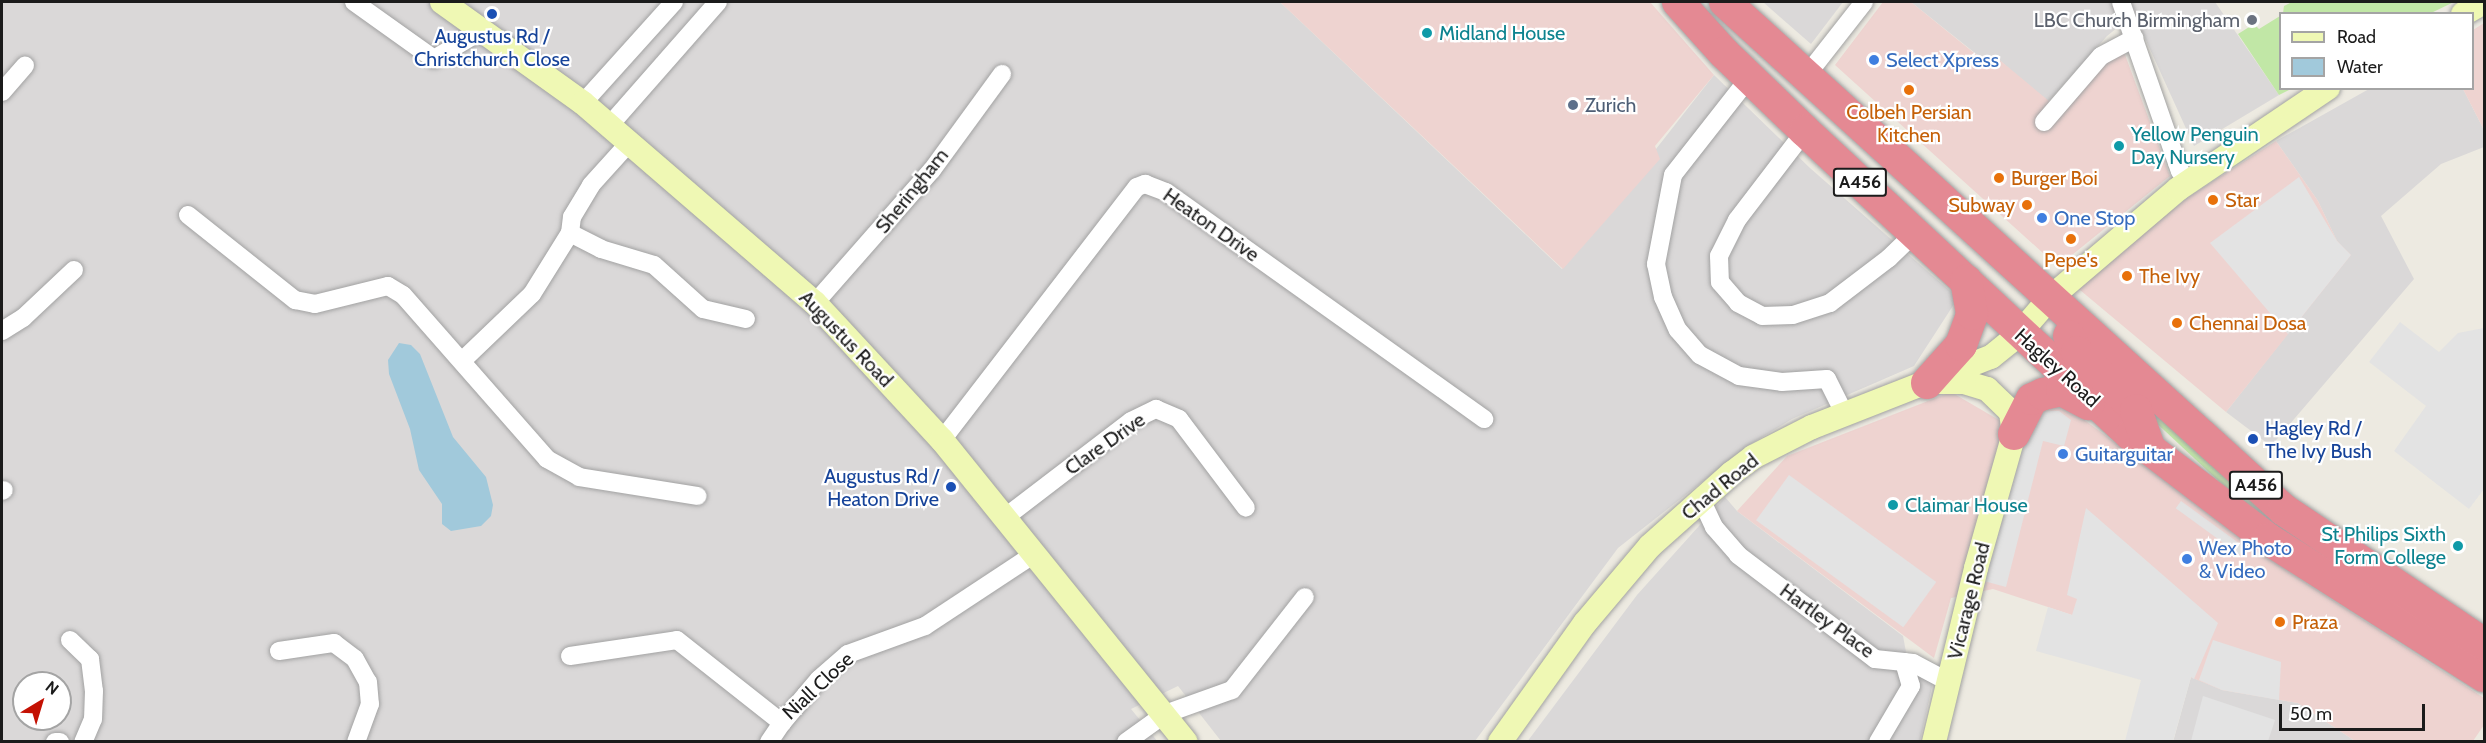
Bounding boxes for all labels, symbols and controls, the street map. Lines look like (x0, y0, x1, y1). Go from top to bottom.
marker: Augustus Rd / Christchurch Close (485, 7, 499, 21)
place label: LBC Church Birmingham (2034, 8, 2240, 32)
legend (2279, 12, 2474, 90)
marker: LBC Church Birmingham (2245, 13, 2259, 27)
place label: Midland House (1439, 21, 1565, 45)
place label: Augustus Rd / Christchurch Close (414, 24, 570, 71)
marker: Midland House (1420, 26, 1434, 40)
text: Road (2337, 26, 2376, 48)
place label: Select Xpress (1886, 48, 1999, 72)
marker: Select Xpress (1867, 53, 1881, 67)
text: Water (2337, 56, 2383, 78)
marker: Colbeh Persian Kitchen (1902, 83, 1916, 97)
place label: Zurich (1585, 93, 1636, 117)
marker: Zurich (1566, 98, 1580, 112)
place label: Colbeh Persian Kitchen (1846, 100, 1972, 147)
place label: Yellow Penguin Day Nursery (2131, 122, 2259, 169)
marker: Yellow Penguin Day Nursery (2112, 139, 2126, 153)
street label: Sheringham (870, 144, 954, 238)
place label: Burger Boi (2011, 166, 2098, 190)
road number: A456 (1832, 167, 1888, 197)
marker: Burger Boi (1992, 171, 2006, 185)
street label: Heaton Drive (1158, 183, 1264, 267)
place label: Star (2225, 188, 2259, 212)
place label: Subway (1948, 193, 2015, 217)
marker: Star (2206, 193, 2220, 207)
marker: Subway (2020, 198, 2034, 212)
place label: One Stop (2054, 206, 2135, 230)
marker: One Stop (2035, 211, 2049, 225)
marker: Pepe's (2064, 232, 2078, 246)
place label: Pepe's (2044, 248, 2098, 272)
place label: The Ivy (2139, 264, 2200, 288)
marker: The Ivy (2120, 269, 2134, 283)
street label: Augustus Road (794, 286, 898, 392)
place label: Chennai Dosa (2189, 311, 2306, 335)
marker: Chennai Dosa (2170, 316, 2184, 330)
street label: Hagley Road (2010, 324, 2104, 412)
street label: Clare Drive (1060, 408, 1150, 480)
place label: Hagley Rd / The Ivy Bush (2265, 416, 2372, 463)
marker: Hagley Rd / The Ivy Bush (2246, 432, 2260, 446)
place label: Guitarguitar (2075, 442, 2173, 466)
marker: Guitarguitar (2056, 447, 2070, 461)
street label: Chad Road (1677, 449, 1763, 525)
place label: Augustus Rd / Heaton Drive (824, 464, 939, 511)
road number: A456 (2228, 470, 2284, 500)
marker: Augustus Rd / Heaton Drive (944, 480, 958, 494)
place label: Claimar House (1905, 493, 2028, 517)
marker: Claimar House (1886, 498, 1900, 512)
place label: St Philips Sixth Form College (2321, 522, 2446, 569)
place label: Wex Photo & Video (2199, 536, 2292, 583)
marker: St Philips Sixth Form College (2451, 539, 2465, 553)
street label: Vicarage Road (1943, 540, 1995, 662)
marker: Wex Photo & Video (2180, 552, 2194, 566)
street label: Hartley Place (1775, 579, 1879, 663)
place label: Praza (2292, 610, 2338, 634)
marker: Praza (2273, 615, 2287, 629)
street label: Niall Close (778, 647, 858, 725)
north arrow (12, 671, 72, 731)
text: N (42, 677, 62, 699)
scale bar (2282, 692, 2428, 730)
text: 50 m (2290, 703, 2332, 725)

